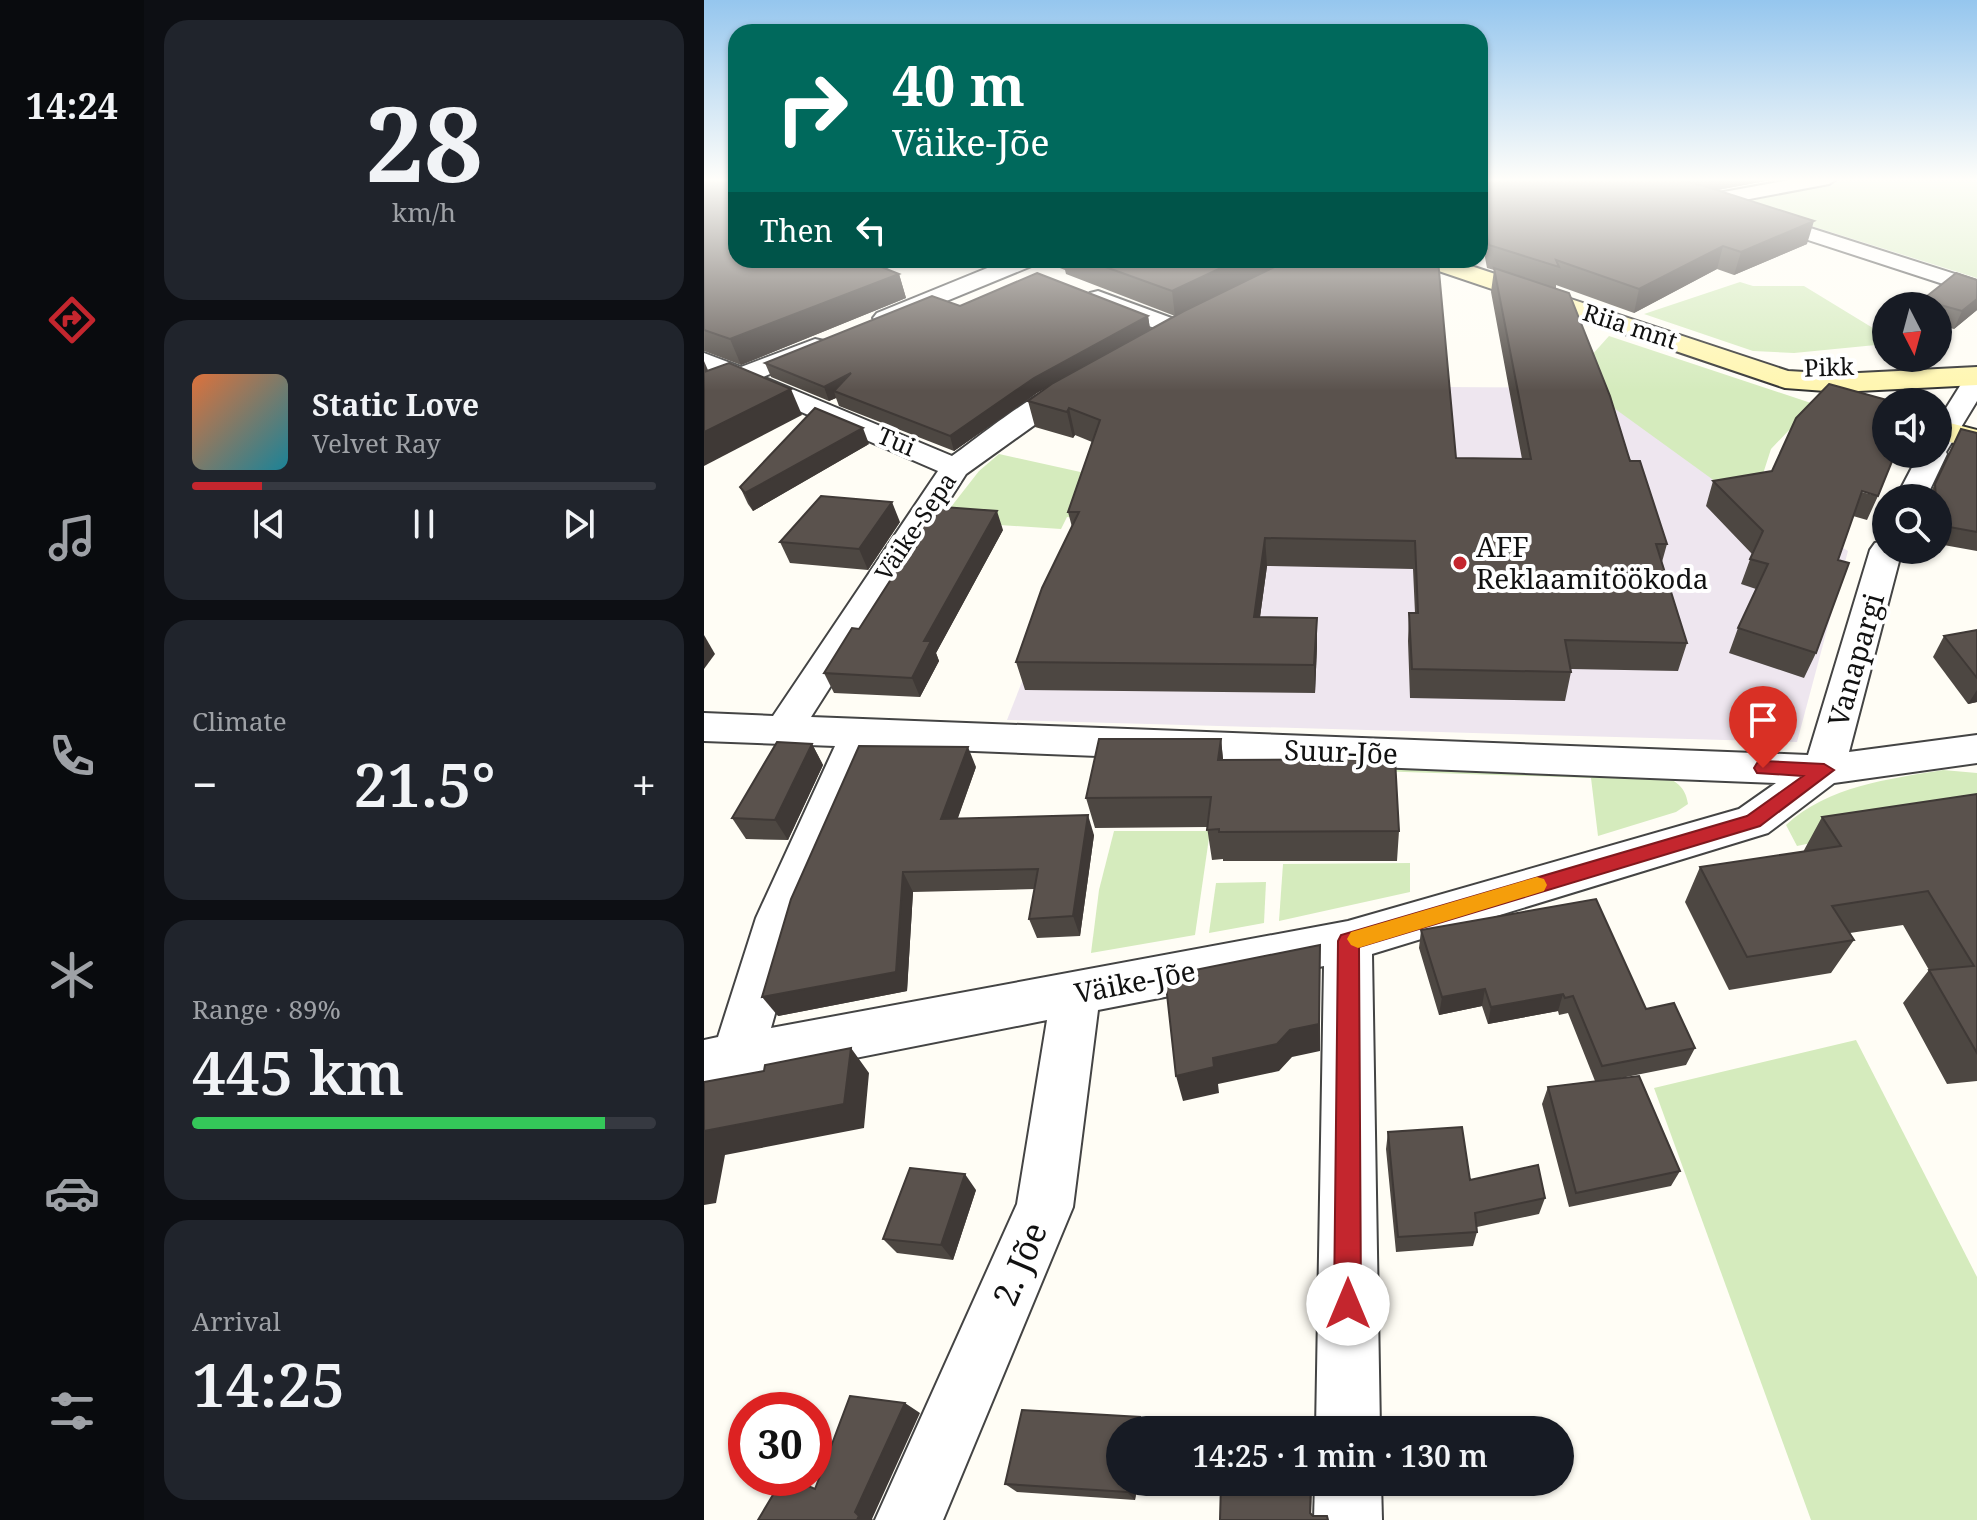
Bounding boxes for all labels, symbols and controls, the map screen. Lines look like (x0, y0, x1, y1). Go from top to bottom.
text: 40 m (892, 46, 1025, 122)
icon: right (760, 56, 864, 160)
text: 28 (365, 71, 483, 212)
text: 14:24 (26, 81, 118, 130)
text: Väike-Jõe (892, 118, 1050, 167)
text: km/h (392, 194, 456, 230)
icon: left (849, 208, 893, 252)
text: Then (760, 210, 833, 251)
icon: directions (44, 292, 100, 348)
north arrow (1872, 292, 1952, 372)
map controls (1872, 292, 1952, 564)
street label: Riia mnt (1579, 295, 1682, 356)
street label: Pikk (1803, 349, 1856, 384)
text: Static Love (312, 384, 479, 425)
button: sound (1872, 388, 1952, 468)
street label: Tui (873, 418, 921, 463)
text: Velvet Ray (312, 425, 441, 461)
street label: Väike-Sepa (866, 466, 963, 587)
button: search (1872, 484, 1952, 564)
icon: previous (247, 502, 291, 546)
icon: pause (402, 502, 446, 546)
icon: next (557, 502, 601, 546)
icon: music (44, 510, 100, 566)
place label: AFF Reklaamitöökoda (1476, 527, 1708, 597)
marker: AFF Reklaamitöökoda (1451, 554, 1469, 572)
street label: Vanapargi (1818, 589, 1892, 731)
pin (1729, 686, 1797, 768)
icon: arrive (1741, 698, 1785, 742)
text: Climate (192, 703, 287, 739)
icon: phone (44, 728, 100, 784)
street label: Suur-Jõe (1284, 730, 1399, 772)
text: 21.5° (353, 743, 495, 825)
text: − (192, 754, 217, 814)
text: + (631, 754, 656, 814)
icon: climate (44, 947, 100, 1003)
street label: Väike-Jõe (1071, 951, 1199, 1011)
text: Range · 89% (192, 991, 341, 1027)
text: 445 km (192, 1031, 404, 1113)
icon: car (44, 1165, 100, 1221)
street label: 2. Jõe (981, 1215, 1057, 1312)
position arrow (1306, 1262, 1390, 1346)
text: Arrival (192, 1303, 281, 1339)
text: 14:25 (192, 1343, 345, 1425)
icon: filters (44, 1383, 100, 1439)
speed limit sign: 30 (728, 1392, 832, 1496)
text: 14:25 · 1 min · 130 m (1192, 1435, 1488, 1476)

